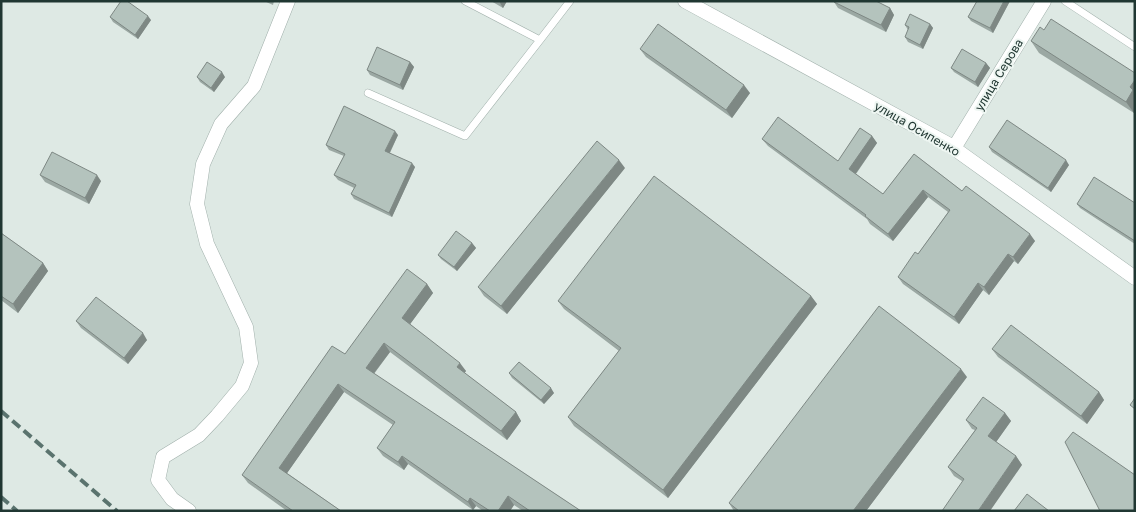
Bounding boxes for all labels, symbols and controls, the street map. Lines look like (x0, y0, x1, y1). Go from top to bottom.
street label: улица Серова (971, 36, 1026, 114)
street label: улица Осипенко (872, 98, 963, 159)

